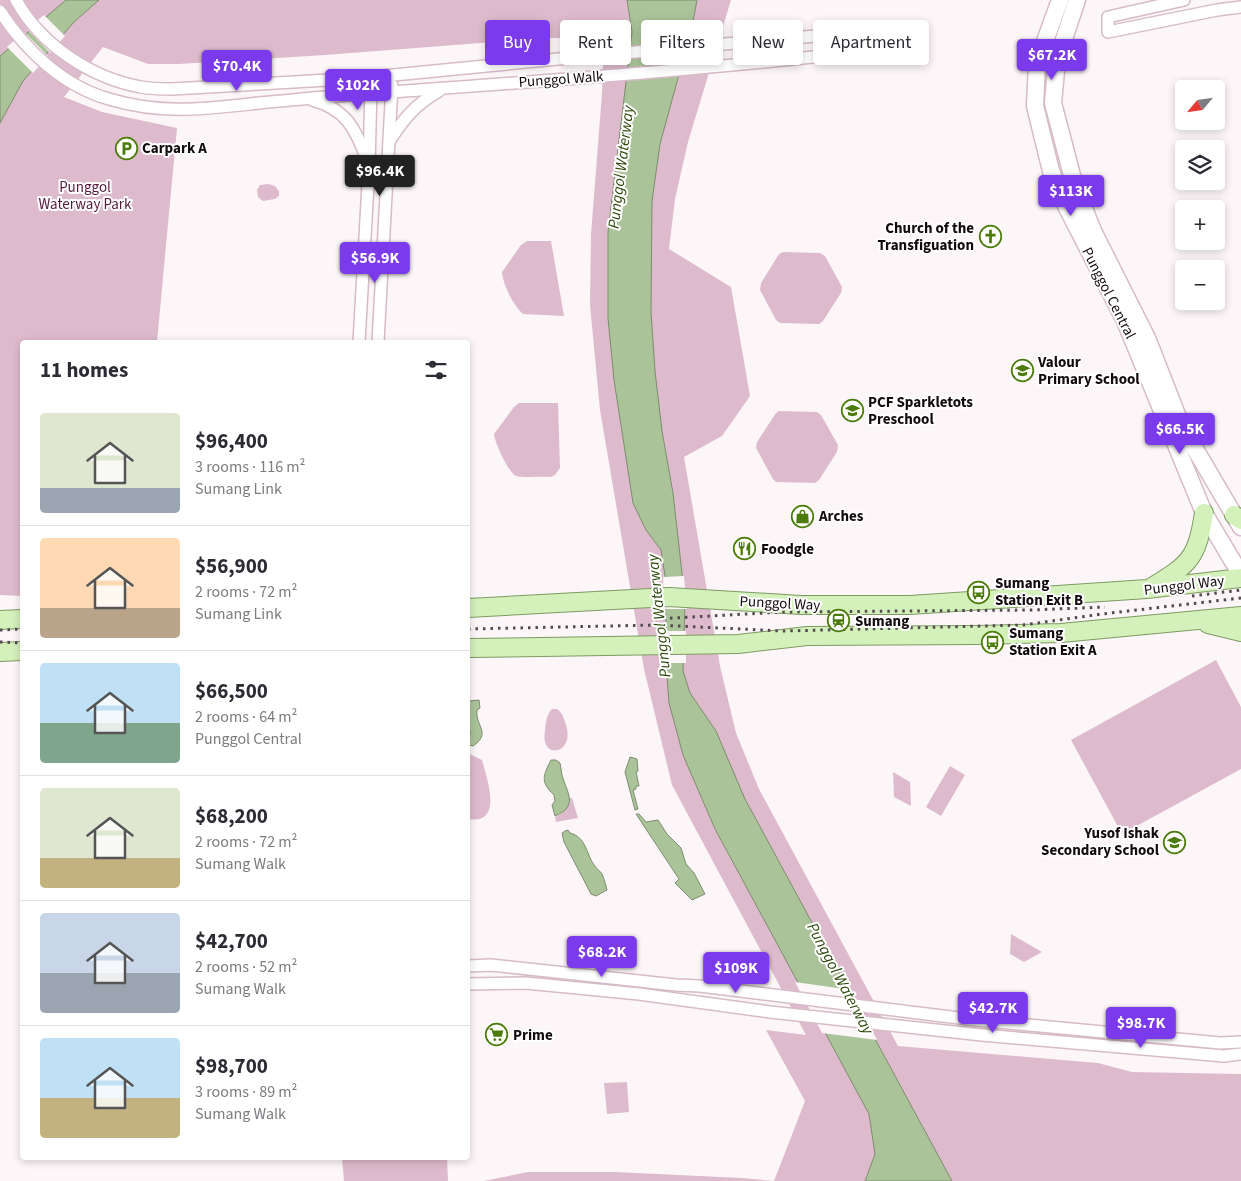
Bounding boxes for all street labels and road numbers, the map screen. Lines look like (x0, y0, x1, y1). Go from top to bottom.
street label: Punggol Walk (518, 66, 605, 93)
street label: Punggol Central (1076, 244, 1141, 343)
street label: Punggol Way (1143, 570, 1225, 601)
street label: Punggol Way (739, 591, 821, 616)

